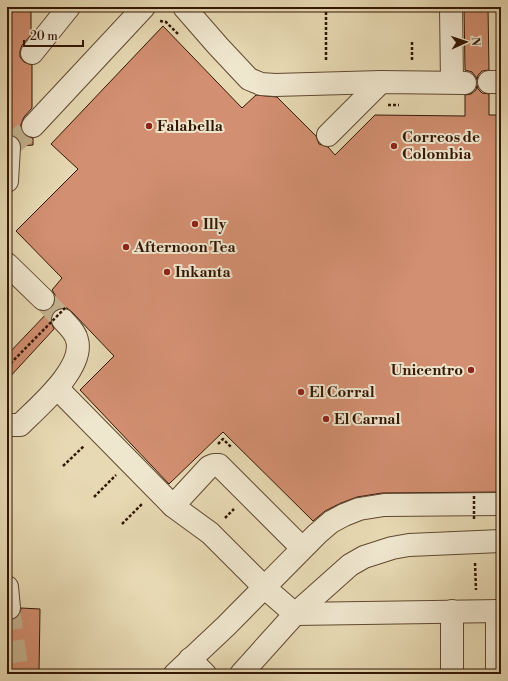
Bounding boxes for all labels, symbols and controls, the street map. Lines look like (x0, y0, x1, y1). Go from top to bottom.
scale bar (24, 22, 83, 48)
north arrow (446, 22, 486, 62)
text: 20 m (30, 29, 58, 44)
text: N (468, 37, 482, 47)
place label: Falabella (157, 117, 224, 136)
marker: Falabella (144, 121, 154, 131)
place label: Correos de Colombia (402, 128, 480, 164)
marker: Correos de Colombia (389, 141, 399, 151)
place label: Illy (203, 215, 227, 234)
marker: Illy (190, 219, 200, 229)
place label: Afternoon Tea (133, 238, 236, 257)
marker: Afternoon Tea (121, 242, 131, 252)
place label: Inkanta (175, 263, 231, 282)
marker: Inkanta (162, 267, 172, 277)
place label: Unicentro (391, 361, 463, 380)
marker: Unicentro (466, 365, 476, 375)
place label: El Corral (309, 383, 375, 402)
marker: El Corral (296, 387, 306, 397)
place label: El Carnal (334, 410, 400, 429)
marker: El Carnal (321, 414, 331, 424)

